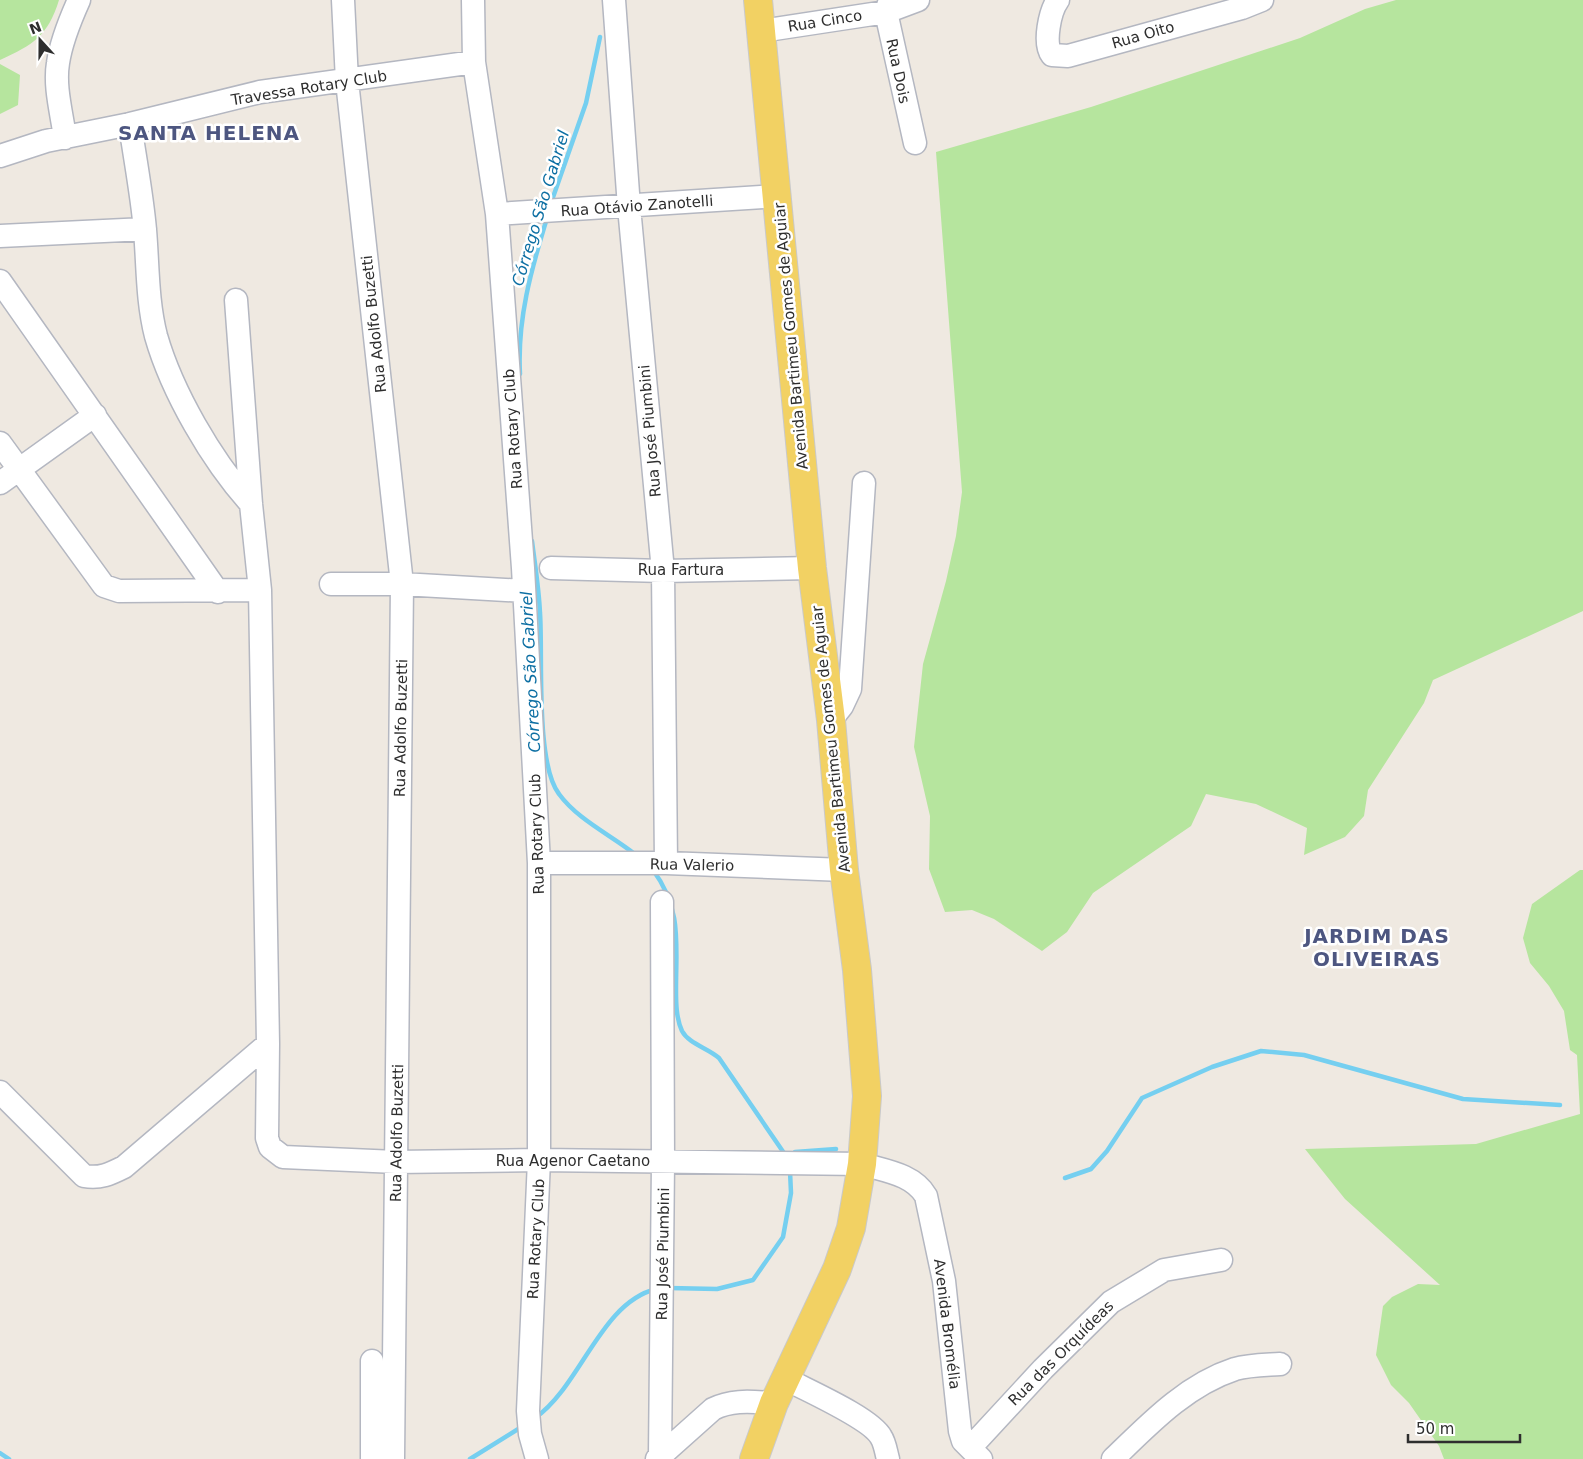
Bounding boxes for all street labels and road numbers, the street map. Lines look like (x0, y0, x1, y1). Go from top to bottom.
street label: Rua Cinco (787, 6, 863, 36)
street label: Rua Oito (1110, 17, 1176, 53)
street label: Rua Dois (882, 37, 914, 105)
street label: Travessa Rotary Club (229, 67, 388, 109)
street label: Rua Otávio Zanotelli (560, 192, 714, 220)
street label: Avenida Bartimeu Gomes de Aguiar (770, 201, 812, 470)
street label: Rua Adolfo Buzetti (358, 254, 390, 394)
street label: Rua José Piumbini (635, 364, 665, 498)
street label: Rua Rotary Club (500, 368, 526, 490)
street label: Rua Fartura (638, 561, 724, 579)
street label: Avenida Bartimeu Gomes de Aguiar (808, 604, 854, 873)
street label: Rua Adolfo Buzetti (391, 659, 411, 797)
street label: Rua Rotary Club (526, 773, 548, 895)
street label: Rua Valerio (650, 855, 734, 875)
street label: Rua Adolfo Buzetti (387, 1064, 407, 1202)
street label: Rua Agenor Caetano (496, 1152, 650, 1170)
street label: Rua Rotary Club (524, 1178, 548, 1300)
street label: Rua José Piumbini (653, 1187, 673, 1321)
street label: Avenida Bromélia (930, 1258, 964, 1390)
street label: Rua das Orquídeas (1005, 1297, 1117, 1409)

